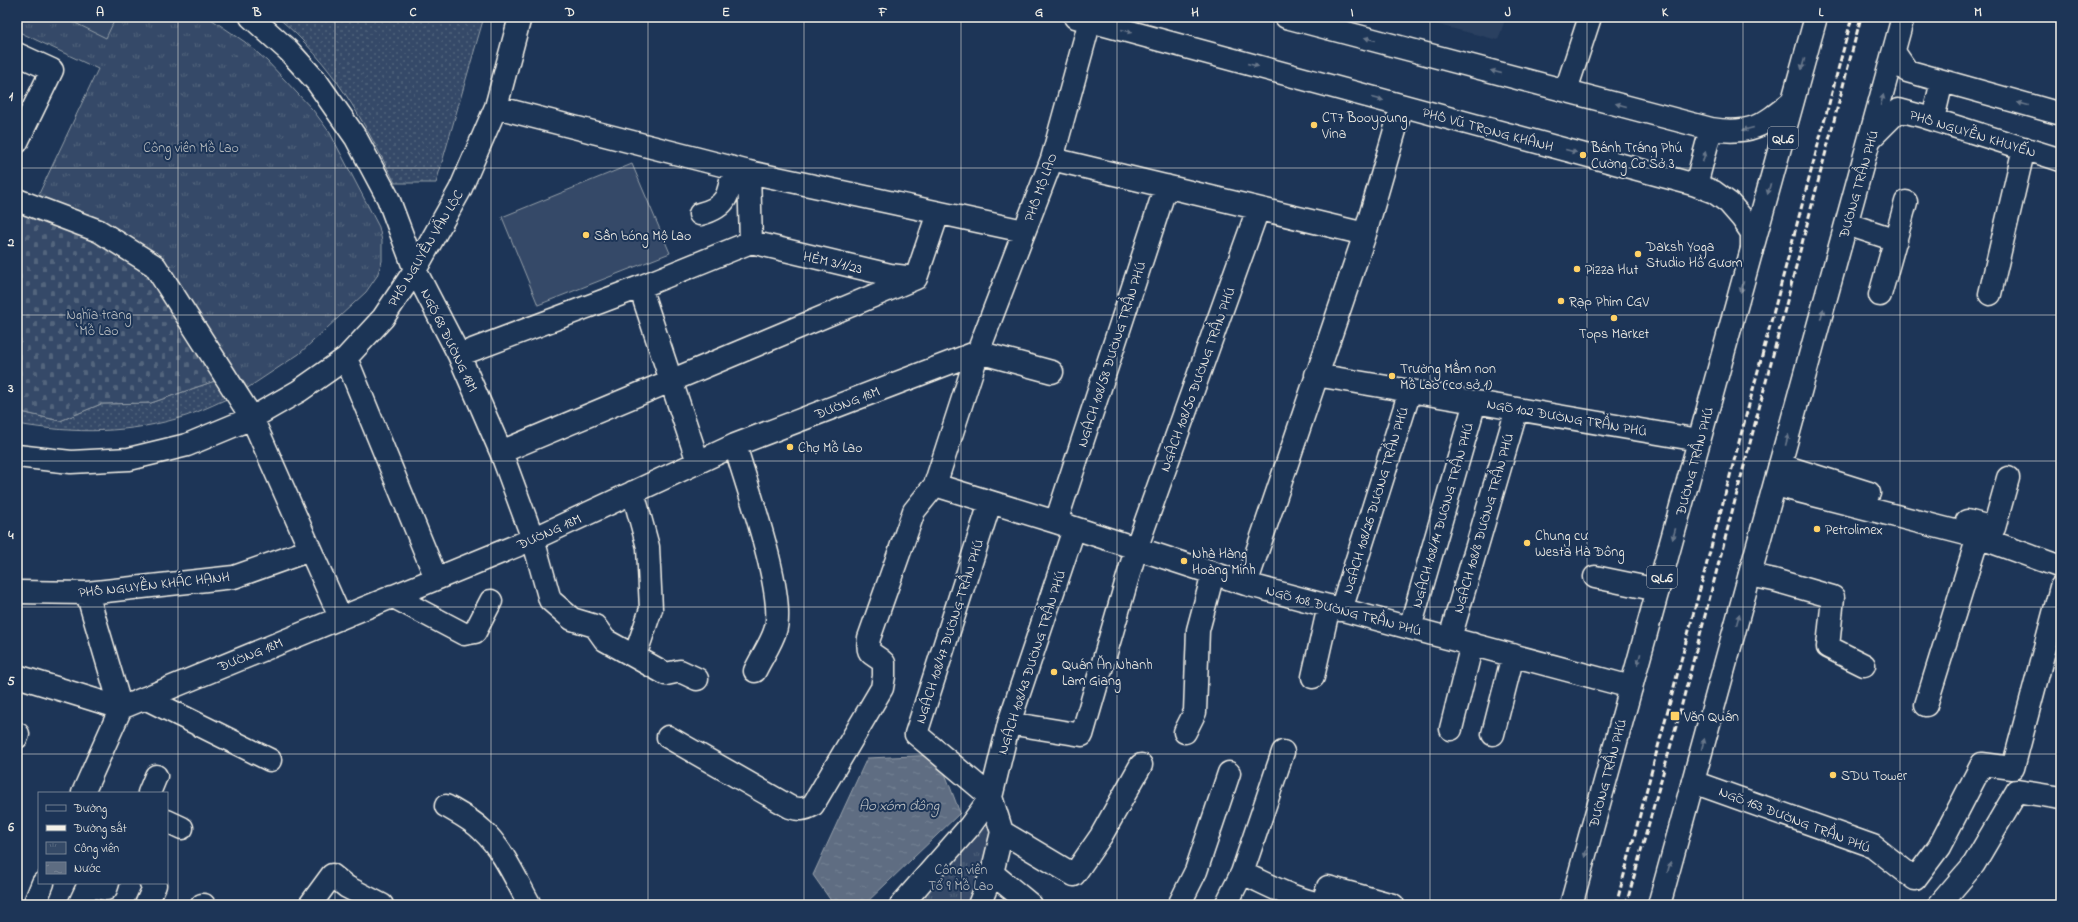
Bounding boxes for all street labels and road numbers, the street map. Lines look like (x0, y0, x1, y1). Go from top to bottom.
street label: PHỐ VŨ TRỌNG KHÁNH (1420, 102, 1556, 158)
street label: PHỐ NGUYỄN KHUYẾN (1907, 104, 2039, 164)
road number: QL.6 (1768, 127, 1798, 149)
street label: ĐƯỜNG TRẦN PHÚ (1831, 127, 1885, 242)
street label: PHỐ MỘ LAO (1019, 150, 1064, 225)
street label: PHỐ NGUYỄN VĂN LỘC (382, 186, 470, 311)
street label: HẺM 3/1/23 (801, 246, 865, 281)
street label: NGÁCH 108/58 ĐƯỜNG TRẦN PHÚ (1070, 258, 1153, 450)
street label: NGÁCH 108/50 ĐƯỜNG TRẦN PHÚ (1152, 283, 1242, 475)
street label: NGÕ 68 ĐƯỜNG 18M (414, 285, 483, 396)
street label: ĐƯỜNG 18M (811, 381, 883, 426)
street label: NGÕ 102 ĐƯỜNG TRẦN PHÚ (1485, 391, 1649, 443)
street label: NGÁCH 108/26 ĐƯỜNG TRẦN PHÚ (1335, 403, 1415, 597)
street label: ĐƯỜNG TRẦN PHÚ (1668, 404, 1720, 519)
street label: NGÁCH 108/14 ĐƯỜNG TRẦN PHÚ (1404, 419, 1480, 610)
street label: NGÁCH 108/8 ĐƯỜNG TRẦN PHÚ (1446, 430, 1520, 616)
street label: ĐƯỜNG 18M (513, 509, 585, 556)
street label: NGÁCH 108/47 ĐƯỜNG TRẦN PHÚ (908, 535, 990, 726)
street label: PHỐ NGUYỄN KHẮC HẠNH (77, 564, 231, 604)
street label: NGÁCH 108/43 ĐƯỜNG TRẦN PHÚ (990, 566, 1072, 757)
road number: QL.6 (1647, 566, 1677, 588)
street label: NGÕ 108 ĐƯỜNG TRẦN PHÚ (1263, 578, 1425, 642)
street label: ĐƯỜNG 18M (214, 633, 286, 678)
street label: ĐƯỜNG TRẦN PHÚ (1581, 716, 1633, 831)
street label: NGÕ 163 ĐƯỜNG TRẦN PHÚ (1715, 779, 1875, 859)

